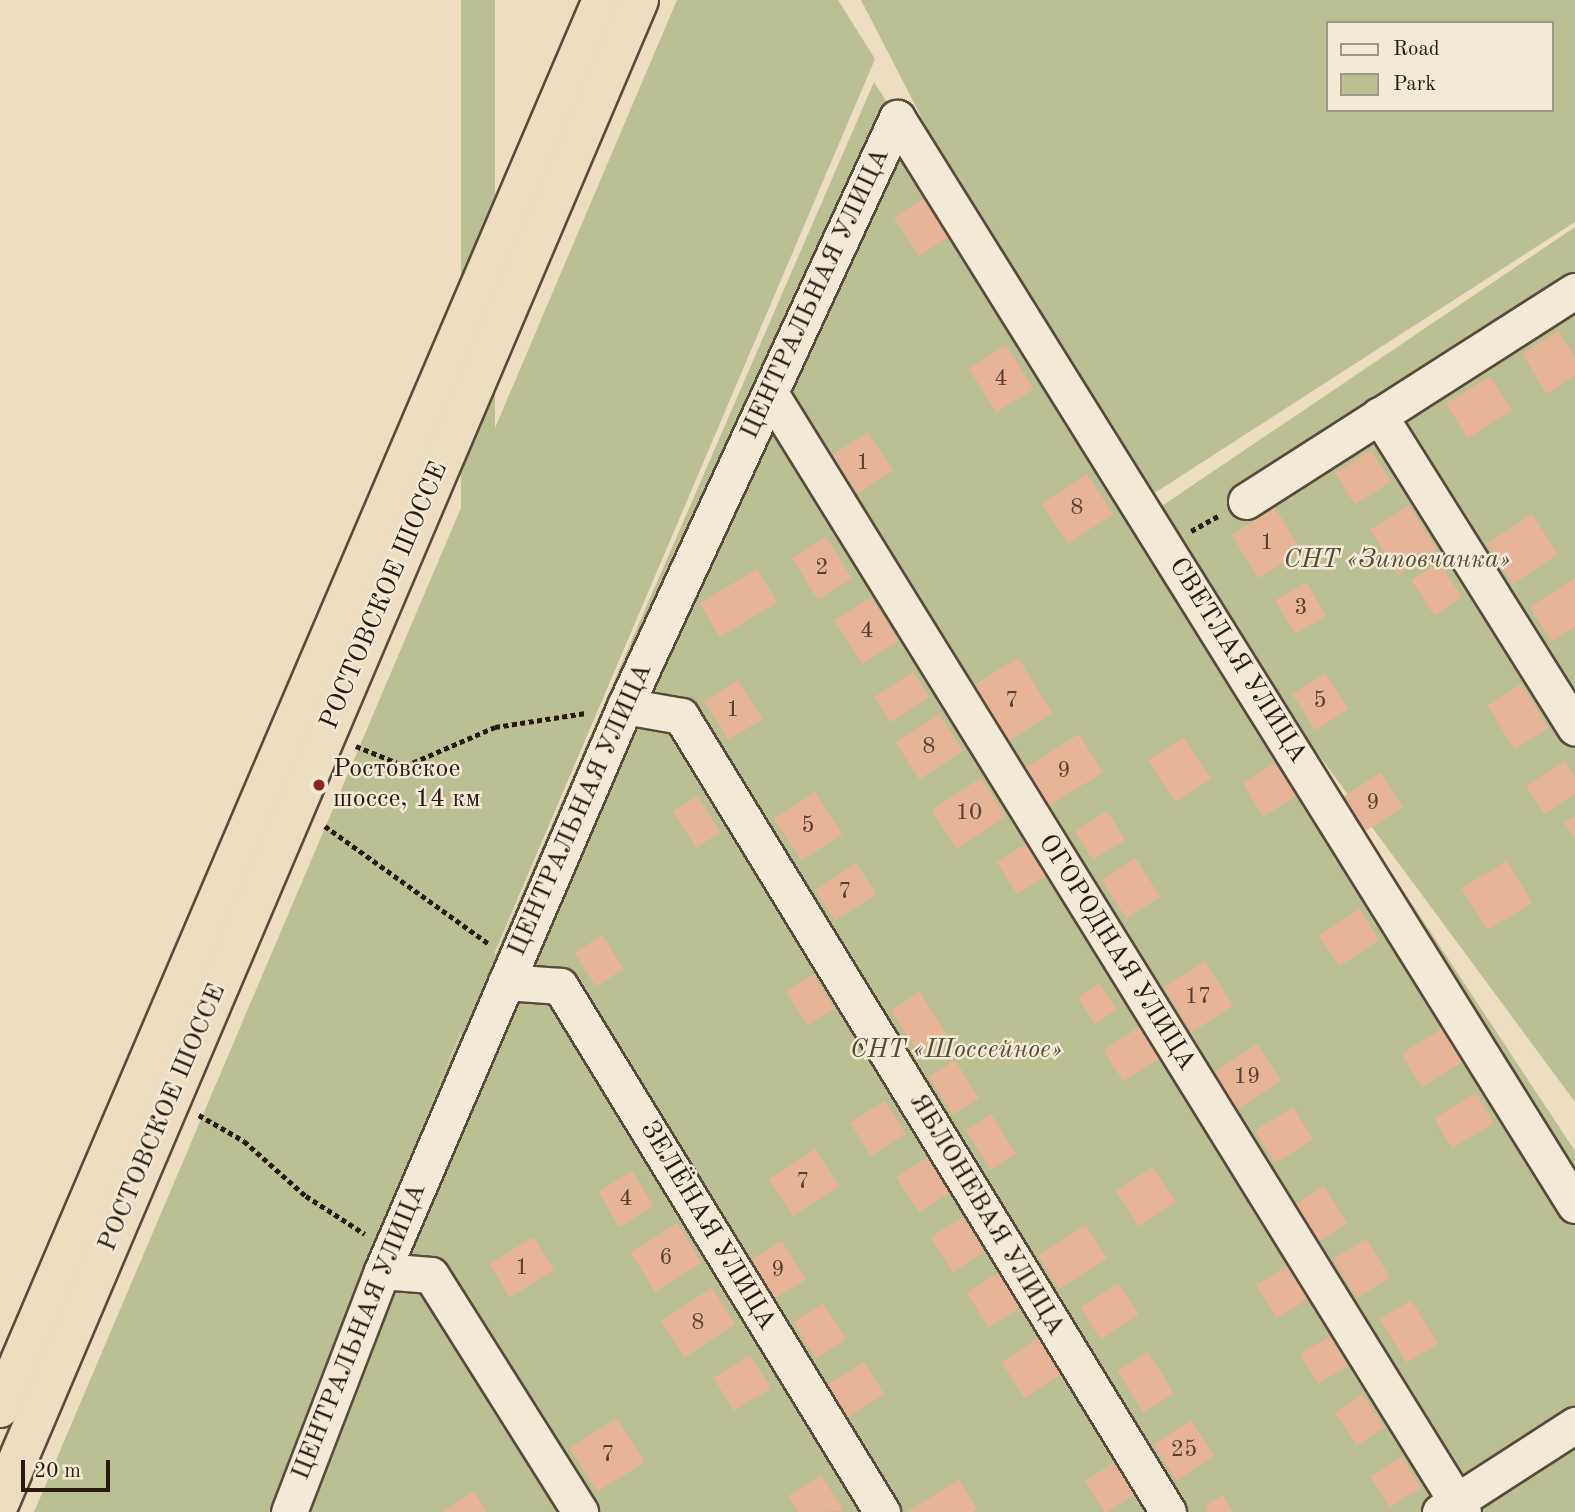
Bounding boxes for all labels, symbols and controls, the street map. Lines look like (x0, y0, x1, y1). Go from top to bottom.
legend (1326, 21, 1554, 112)
text: Road (1393, 39, 1440, 60)
text: Park (1393, 74, 1436, 95)
street label: ЦЕНТРАЛЬНАЯ УЛИЦА (735, 144, 897, 444)
house number: 4 (994, 365, 1008, 393)
house number: 1 (856, 449, 870, 477)
street label: РОСТОВСКОЕ ШОССЕ (314, 458, 456, 734)
house number: 8 (1070, 494, 1084, 522)
house number: 1 (1260, 529, 1274, 557)
park label: СНТ «Зиповчанка» (1284, 545, 1510, 577)
street label: СВЕТЛАЯ УЛИЦА (1161, 553, 1313, 769)
house number: 2 (815, 554, 829, 582)
house number: 3 (1294, 594, 1308, 622)
house number: 4 (860, 617, 874, 645)
street label: ЦЕНТРАЛЬНАЯ УЛИЦА (502, 659, 660, 961)
house number: 7 (1005, 687, 1019, 715)
house number: 5 (1313, 687, 1327, 715)
house number: 1 (726, 696, 740, 724)
house number: 8 (922, 733, 936, 761)
place label: Ростовское шоссе, 14 км (333, 754, 480, 816)
house number: 9 (1057, 757, 1071, 785)
marker: Ростовское шоссе, 14 км (311, 777, 327, 793)
house number: 9 (1366, 789, 1380, 817)
house number: 10 (956, 799, 982, 827)
house number: 5 (801, 812, 815, 840)
street label: ОГОРОДНАЯ УЛИЦА (1030, 829, 1202, 1077)
house number: 7 (838, 878, 852, 906)
street label: РОСТОВСКОЕ ШОССЕ (92, 980, 234, 1256)
house number: 17 (1185, 983, 1211, 1011)
park label: СНТ «Шоссейное» (850, 1035, 1062, 1067)
house number: 19 (1234, 1063, 1260, 1091)
street label: ЯБЛОНЕВАЯ УЛИЦА (901, 1088, 1071, 1342)
street label: ЗЕЛЁНАЯ УЛИЦА (632, 1116, 782, 1336)
house number: 7 (796, 1168, 810, 1196)
street label: ЦЕНТРАЛЬНАЯ УЛИЦА (286, 1179, 434, 1485)
house number: 4 (619, 1185, 633, 1213)
house number: 6 (659, 1244, 673, 1272)
house number: 1 (515, 1254, 529, 1282)
house number: 9 (771, 1256, 785, 1284)
house number: 8 (691, 1309, 705, 1337)
house number: 25 (1171, 1436, 1197, 1464)
house number: 7 (601, 1441, 615, 1469)
scale bar (24, 1446, 114, 1490)
text: 20 m (34, 1461, 81, 1482)

